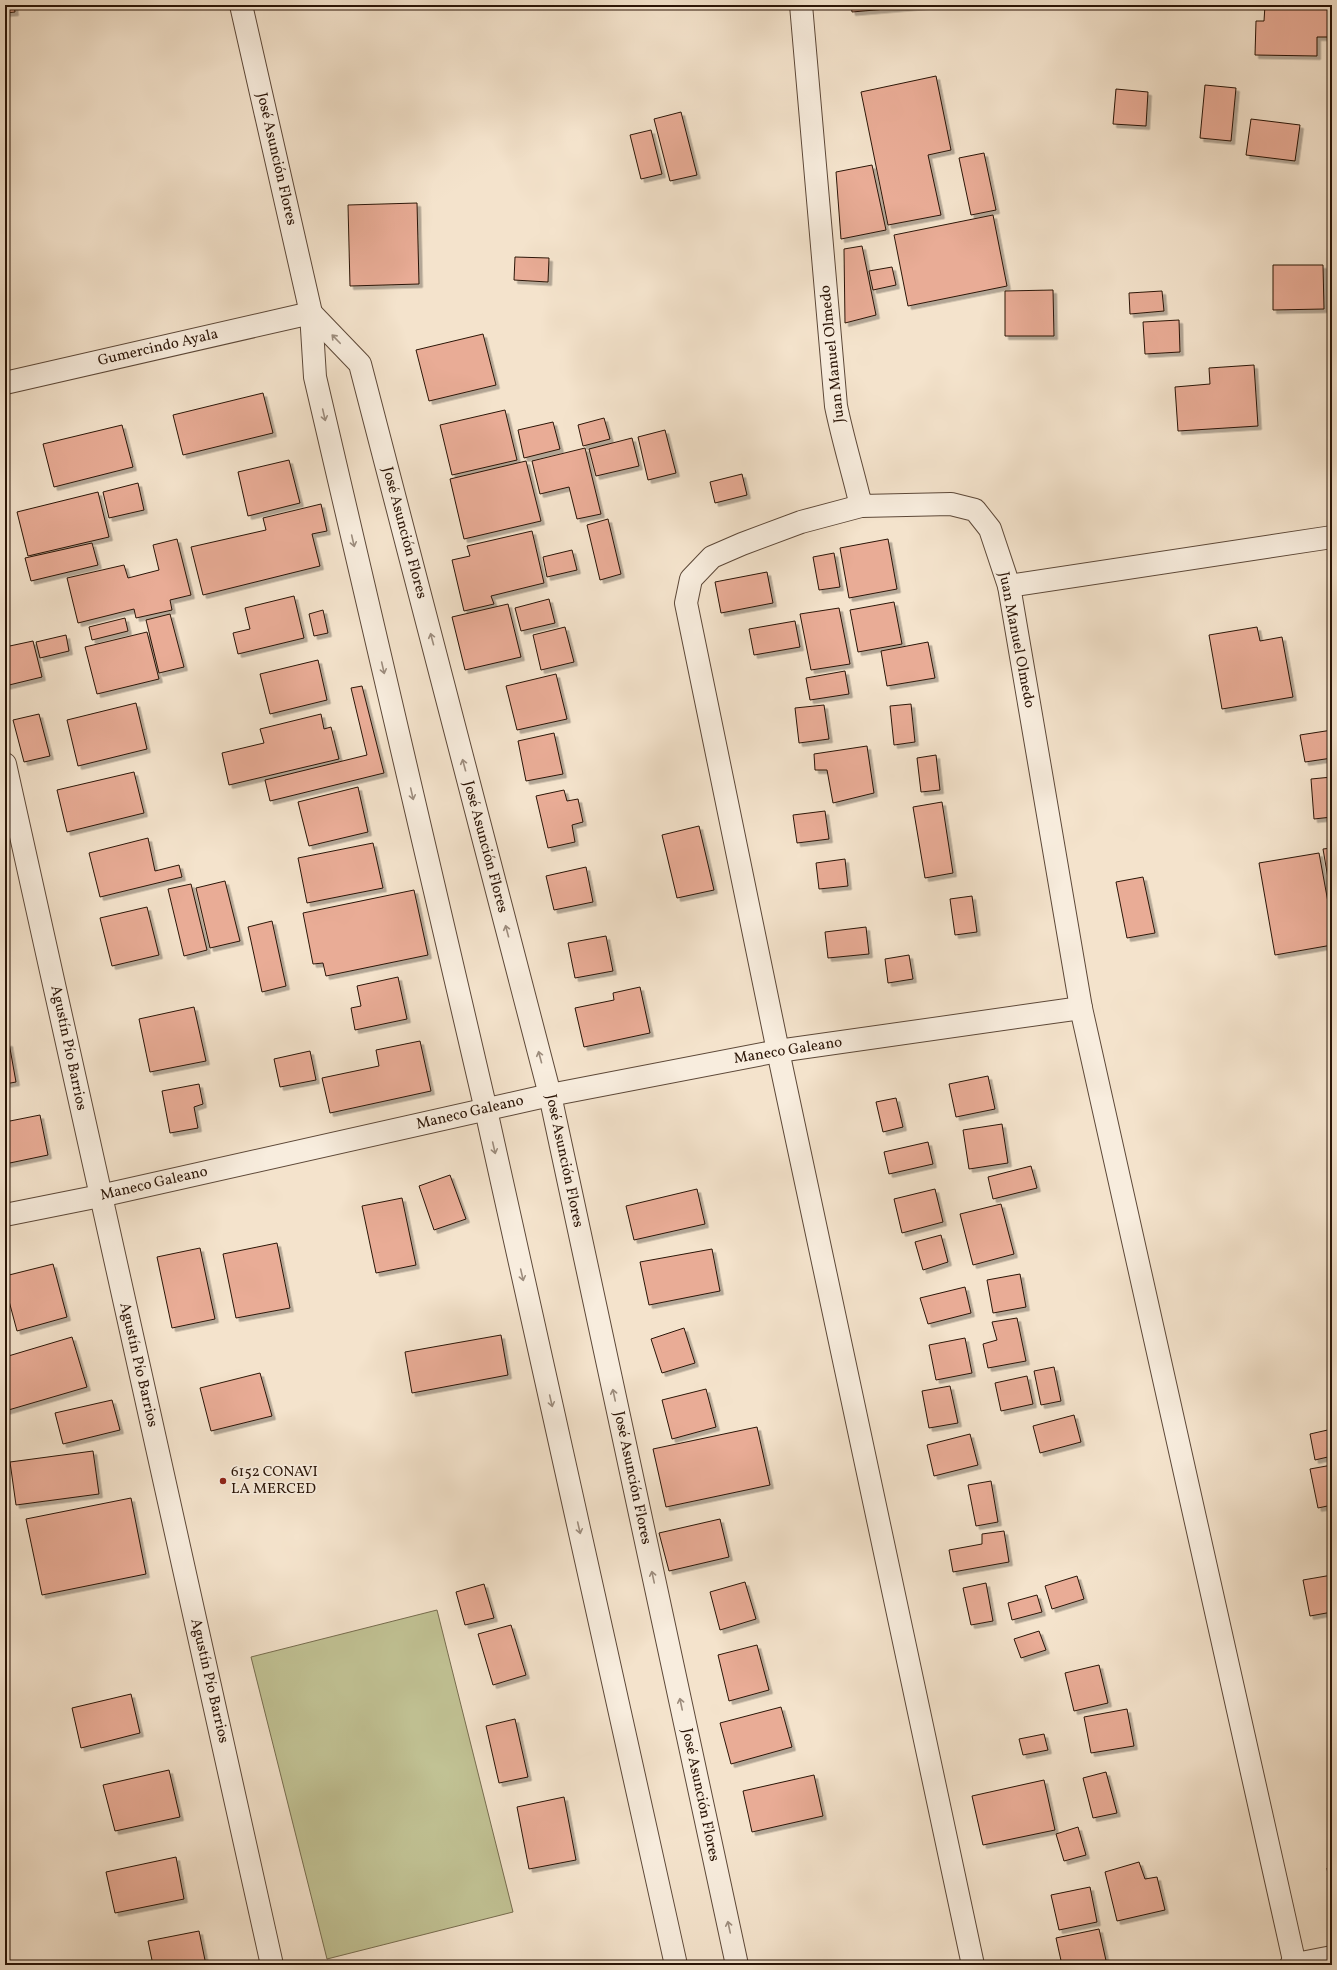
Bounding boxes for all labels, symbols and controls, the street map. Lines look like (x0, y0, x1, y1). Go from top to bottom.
street label: José Asunción Flores (251, 91, 301, 227)
street label: Juan Manuel Olmedo (815, 284, 851, 424)
street label: Gumercindo Ayala (96, 324, 220, 372)
one-way arrow (331, 334, 341, 344)
one-way arrow (320, 408, 328, 421)
street label: José Asunción Flores (376, 465, 432, 601)
one-way arrow (350, 534, 358, 547)
street label: Juan Manuel Olmedo (992, 570, 1040, 710)
one-way arrow (427, 633, 435, 646)
one-way arrow (379, 661, 387, 674)
one-way arrow (460, 759, 467, 772)
street label: José Asunción Flores (457, 779, 513, 915)
one-way arrow (409, 788, 417, 801)
one-way arrow (503, 925, 511, 938)
street label: Agustín Pío Barrios (44, 984, 92, 1112)
street label: Maneco Galeano (732, 1032, 844, 1070)
one-way arrow (536, 1051, 543, 1064)
street label: Maneco Galeano (414, 1090, 526, 1136)
street label: José Asunción Flores (540, 1092, 588, 1230)
one-way arrow (491, 1141, 499, 1154)
street label: Maneco Galeano (98, 1161, 210, 1207)
one-way arrow (519, 1268, 527, 1281)
street label: Agustín Pío Barrios (113, 1301, 163, 1429)
one-way arrow (610, 1389, 618, 1402)
one-way arrow (547, 1395, 555, 1408)
street label: José Asunción Flores (608, 1409, 656, 1547)
place label: 6152 CONAVI LA MERCED (231, 1462, 318, 1500)
marker: 6152 CONAVI LA MERCED (218, 1476, 228, 1486)
one-way arrow (576, 1522, 584, 1535)
one-way arrow (649, 1571, 657, 1584)
street label: Agustín Pío Barrios (184, 1617, 234, 1745)
one-way arrow (676, 1698, 684, 1711)
street label: José Asunción Flores (676, 1726, 724, 1864)
one-way arrow (724, 1921, 732, 1934)

